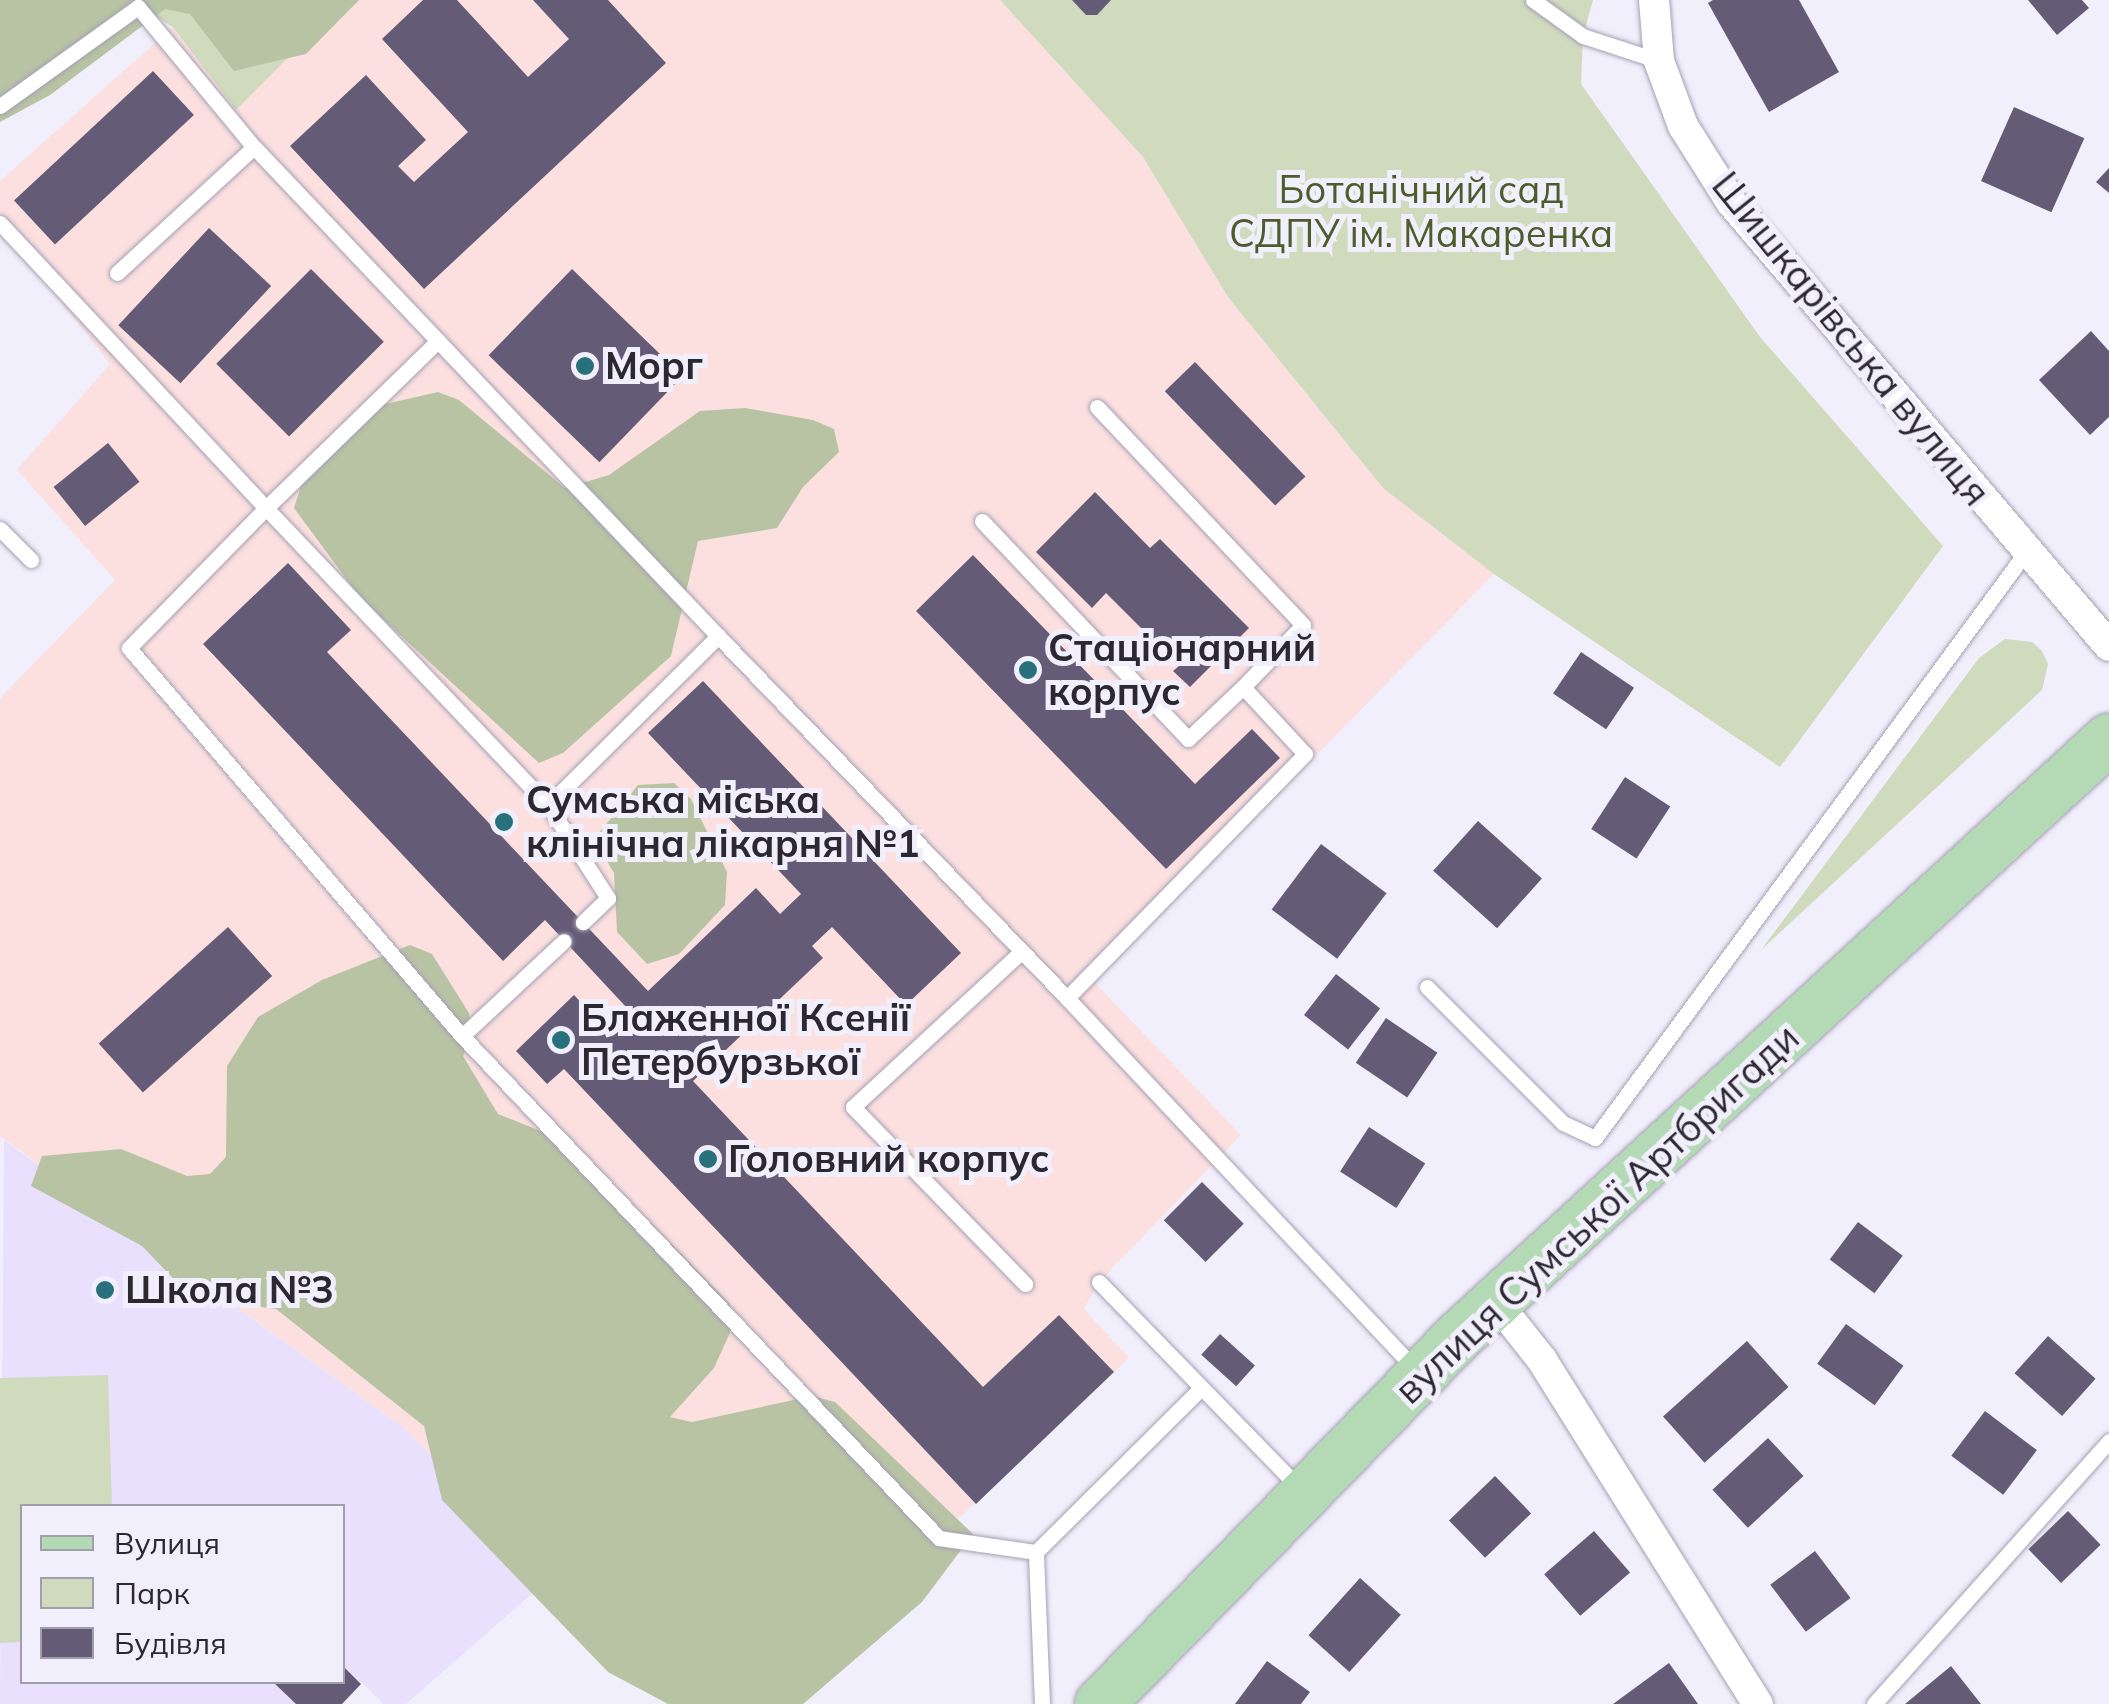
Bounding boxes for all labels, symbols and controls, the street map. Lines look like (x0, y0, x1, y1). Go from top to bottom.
street label: Шишкарівська вулиця (1703, 163, 1999, 515)
park label: Ботанічний сад СДПУ ім. Макаренка (1229, 167, 1613, 256)
place label: Морг (605, 343, 703, 389)
marker: Морг (574, 355, 596, 377)
place label: Стаціонарний корпус (1048, 625, 1316, 714)
marker: Стаціонарний корпус (1017, 659, 1039, 681)
place label: Сумська міська клінічна лікарня №1 (526, 777, 920, 866)
marker: Сумська міська клінічна лікарня №1 (491, 809, 517, 835)
place label: Блаженної Ксенії Петербурзької (581, 995, 910, 1084)
street label: вулиця Сумської Артбригади (1386, 1015, 1808, 1413)
marker: Блаженної Ксенії Петербурзької (550, 1029, 572, 1051)
place label: Головний корпус (728, 1136, 1049, 1182)
marker: Головний корпус (697, 1148, 719, 1170)
place label: Школа №3 (125, 1267, 334, 1313)
marker: Школа №3 (94, 1279, 116, 1301)
legend (20, 1504, 345, 1684)
text: Вулиця (114, 1524, 220, 1562)
text: Парк (114, 1574, 190, 1612)
text: Будівля (114, 1624, 227, 1662)

